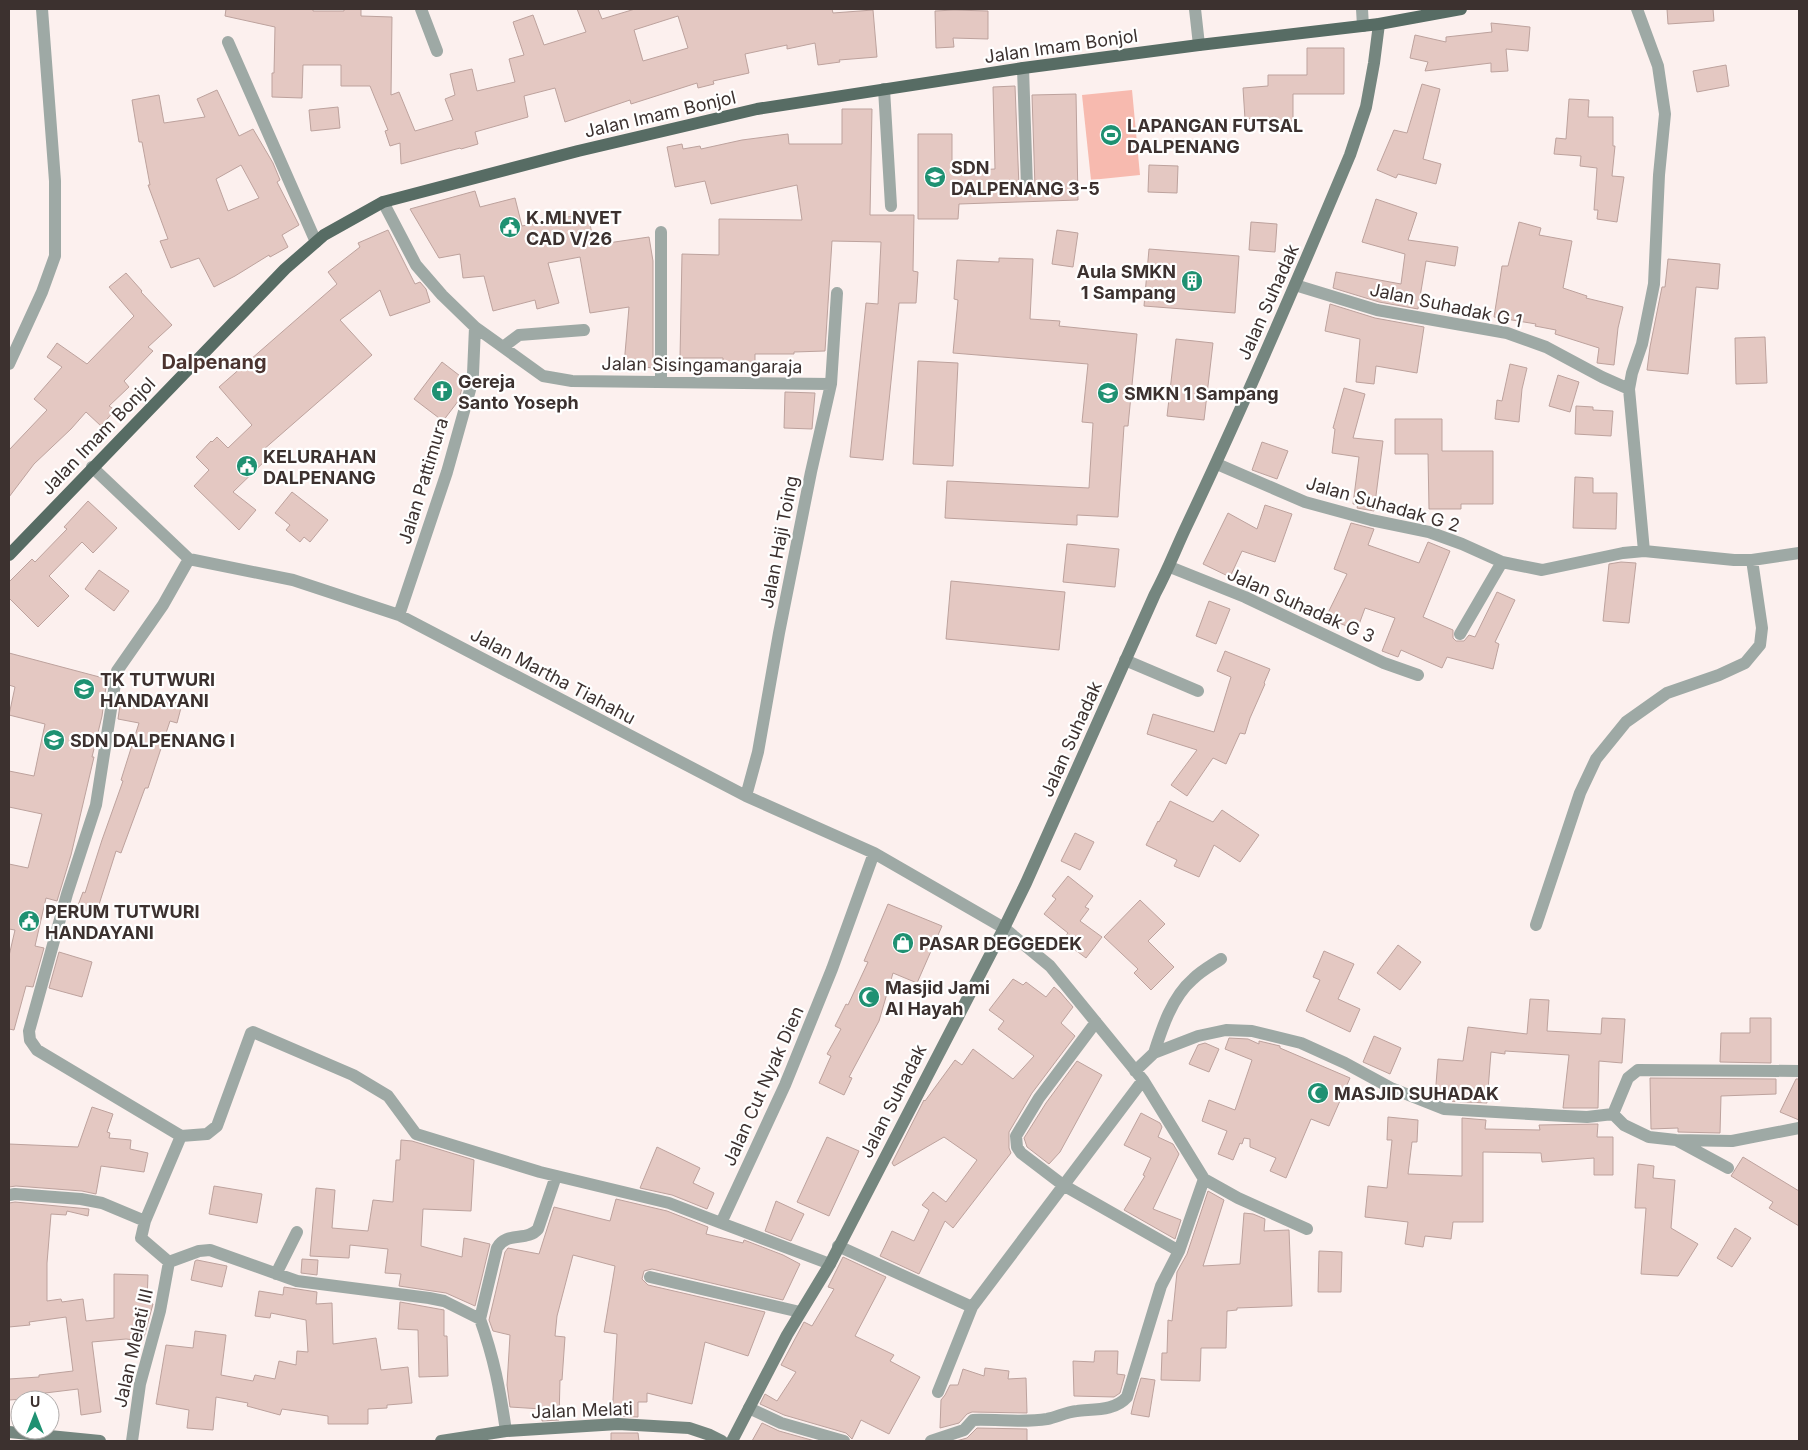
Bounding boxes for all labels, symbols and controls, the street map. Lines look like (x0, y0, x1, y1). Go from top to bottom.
street label: Jalan Imam Bonjol (983, 25, 1139, 67)
street label: Jalan Imam Bonjol (582, 86, 738, 142)
place label: LAPANGAN FUTSAL DALPENANG (1127, 115, 1303, 157)
sports icon: LAPANGAN FUTSAL DALPENANG (1099, 123, 1123, 147)
place label: SDN DALPENANG 3-5 (951, 157, 1100, 199)
school or university icon: SDN DALPENANG 3-5 (923, 165, 947, 189)
place label: K.MLNVET CAD V/26 (526, 207, 622, 249)
public building icon: K.MLNVET CAD V/26 (498, 215, 522, 239)
street label: Jalan Suhadak (1233, 241, 1303, 363)
place label: Aula SMKN 1 Sampang (1077, 261, 1176, 303)
building icon: Aula SMKN 1 Sampang (1180, 269, 1204, 293)
street label: Jalan Suhadak G 1 (1368, 279, 1524, 331)
district label: Dalpenang (161, 350, 267, 374)
street label: Jalan Sisingamangaraja (601, 353, 803, 377)
place label: Gereja Santo Yoseph (458, 371, 579, 413)
street label: Jalan Imam Bonjol (37, 373, 159, 499)
church icon: Gereja Santo Yoseph (430, 379, 454, 403)
school or university icon: SMKN 1 Sampang (1096, 381, 1120, 405)
place label: SMKN 1 Sampang (1124, 383, 1279, 404)
street label: Jalan Pattimura (394, 415, 452, 547)
place label: KELURAHAN DALPENANG (263, 446, 376, 488)
public building icon: KELURAHAN DALPENANG (235, 454, 259, 478)
street label: Jalan Suhadak G 2 (1304, 472, 1462, 536)
street label: Jalan Haji Toing (756, 474, 802, 610)
street label: Jalan Suhadak G 3 (1224, 563, 1378, 647)
street label: Jalan Martha Tiahahu (467, 624, 639, 728)
place label: TK TUTWURI HANDAYANI (100, 669, 215, 711)
school or university icon: TK TUTWURI HANDAYANI (72, 677, 96, 701)
street label: Jalan Suhadak (1036, 678, 1106, 800)
school or university icon: SDN DALPENANG I (42, 728, 66, 752)
place label: SDN DALPENANG I (70, 730, 235, 751)
place label: PERUM TUTWURI HANDAYANI (45, 901, 200, 943)
public building icon: PERUM TUTWURI HANDAYANI (17, 909, 41, 933)
shop icon: PASAR DEGGEDEK (891, 931, 915, 955)
place label: PASAR DEGGEDEK (919, 933, 1082, 954)
place label: Masjid Jami Al Hayah (885, 977, 990, 1019)
mosque icon: Masjid Jami Al Hayah (857, 985, 881, 1009)
street label: Jalan Cut Nyak Dien (718, 1003, 808, 1169)
street label: Jalan Suhadak (855, 1041, 931, 1161)
mosque icon: MASJID SUHADAK (1306, 1081, 1330, 1105)
place label: MASJID SUHADAK (1334, 1083, 1499, 1104)
street label: Jalan Melati III (109, 1286, 157, 1410)
north arrow (10, 1390, 60, 1440)
text: U (30, 1393, 40, 1410)
street label: Jalan Melati (531, 1398, 633, 1422)

